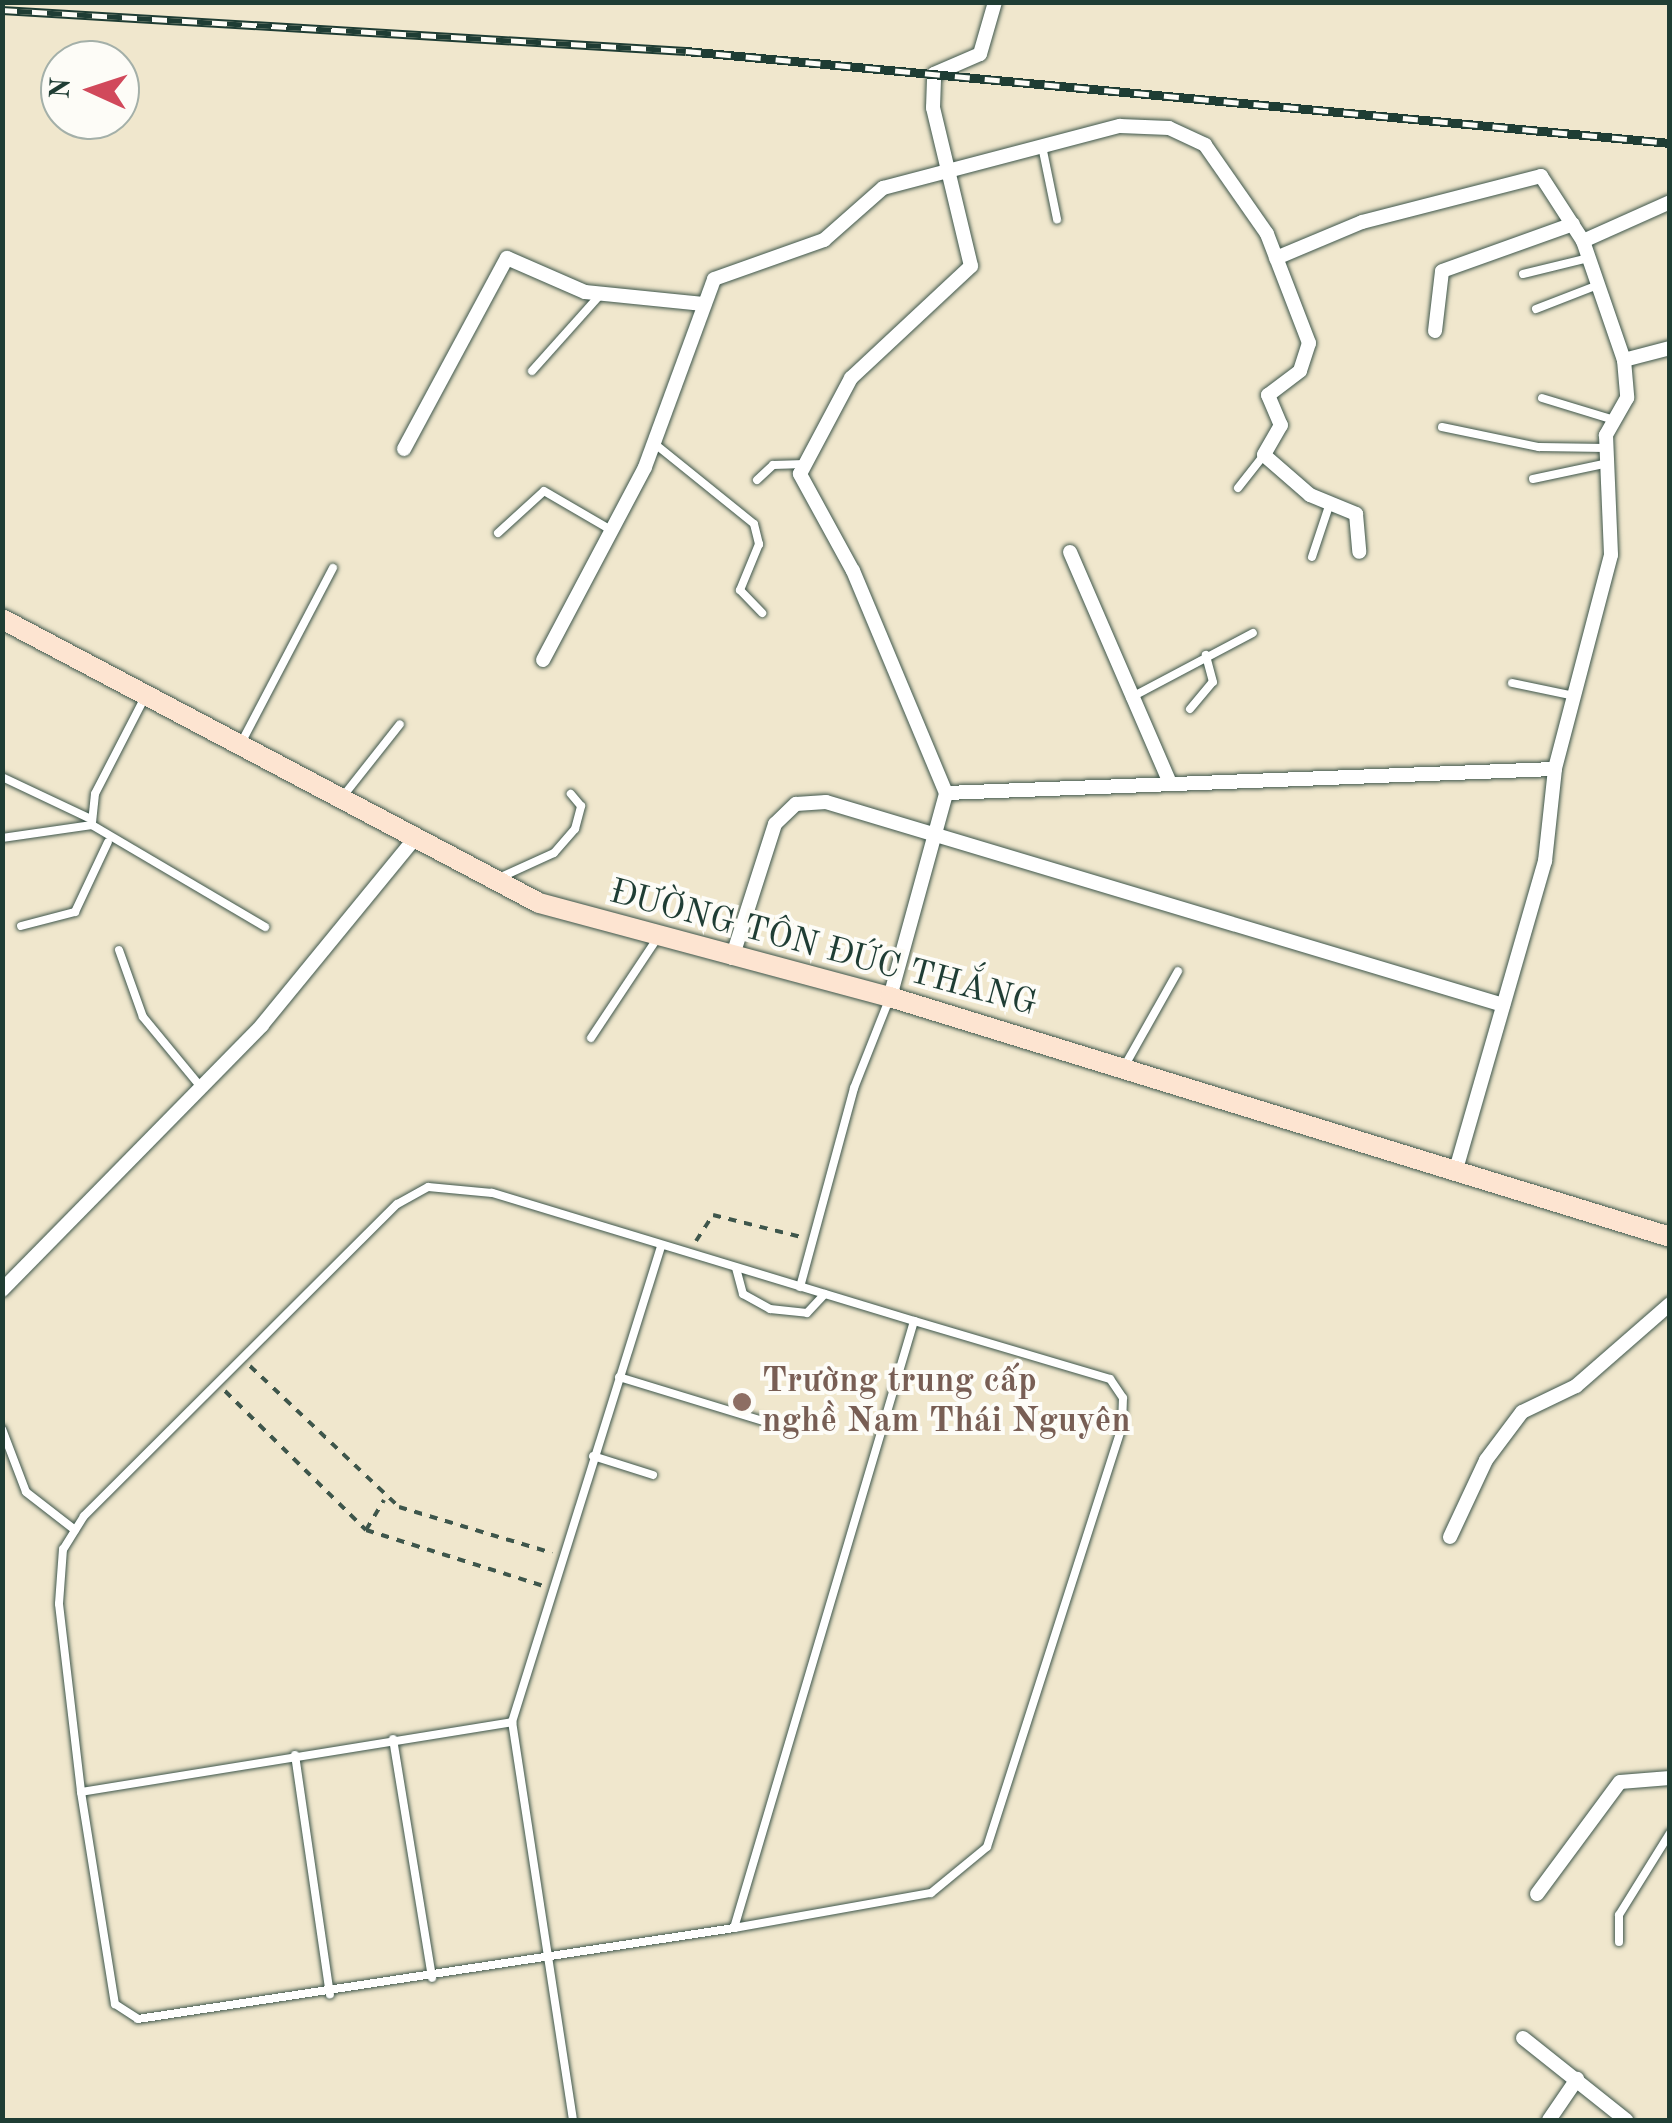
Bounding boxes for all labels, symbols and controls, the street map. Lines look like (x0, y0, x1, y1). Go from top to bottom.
north arrow (40, 40, 140, 140)
text: N (47, 77, 77, 100)
street label: ĐƯỜNG TÔN ĐỨC THẮNG (605, 872, 1041, 1026)
place label: Trường trung cấp nghề Nam Thái Nguyên (762, 1361, 1131, 1443)
marker: Trường trung cấp nghề Nam Thái Nguyên (731, 1391, 753, 1413)

